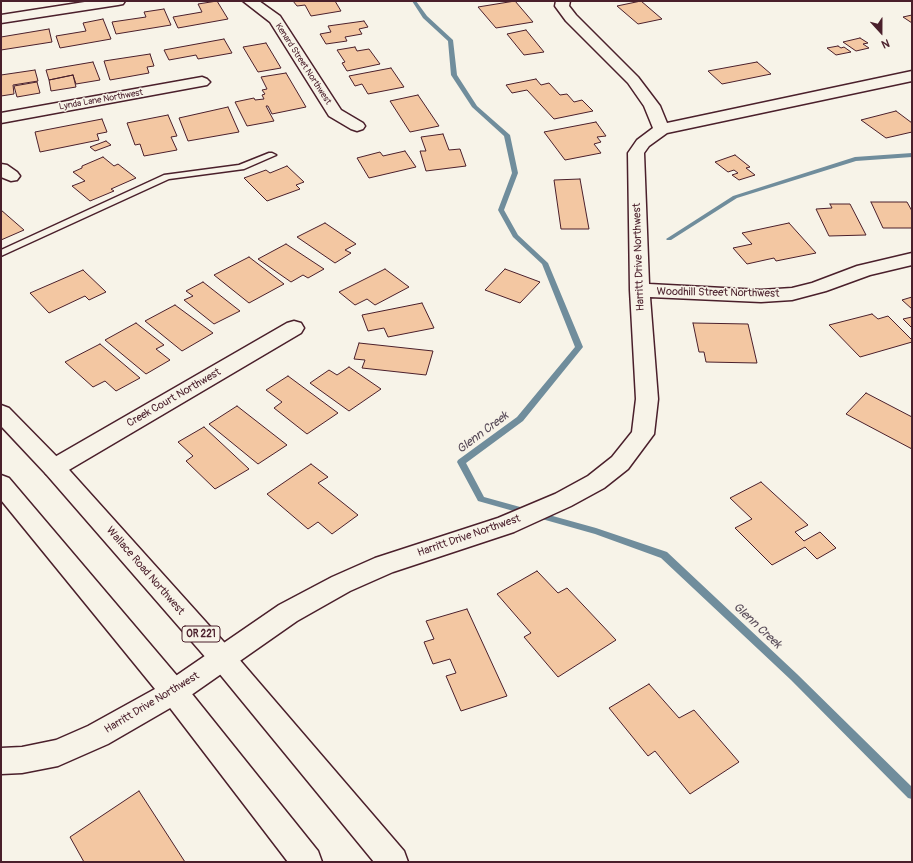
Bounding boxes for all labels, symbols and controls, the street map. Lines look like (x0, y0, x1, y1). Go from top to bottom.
north arrow (861, 12, 901, 52)
street label: Kenard Street Northwest (273, 21, 333, 107)
text: N (880, 36, 891, 51)
street label: Lynda Lane Northwest (58, 87, 144, 113)
street label: Harritt Drive Northwest (631, 203, 647, 311)
street label: Woodhill Street Northwest (657, 285, 779, 301)
street label: Creek Court Northwest (125, 366, 223, 430)
water label: Glenn Creek (454, 409, 512, 457)
street label: Harritt Drive Northwest (416, 512, 522, 560)
street label: Wallace Road Northwest (103, 524, 187, 618)
water label: Glenn Creek (730, 600, 784, 652)
road number: OR 221 (182, 626, 220, 642)
street label: Harritt Drive Northwest (102, 670, 202, 736)

